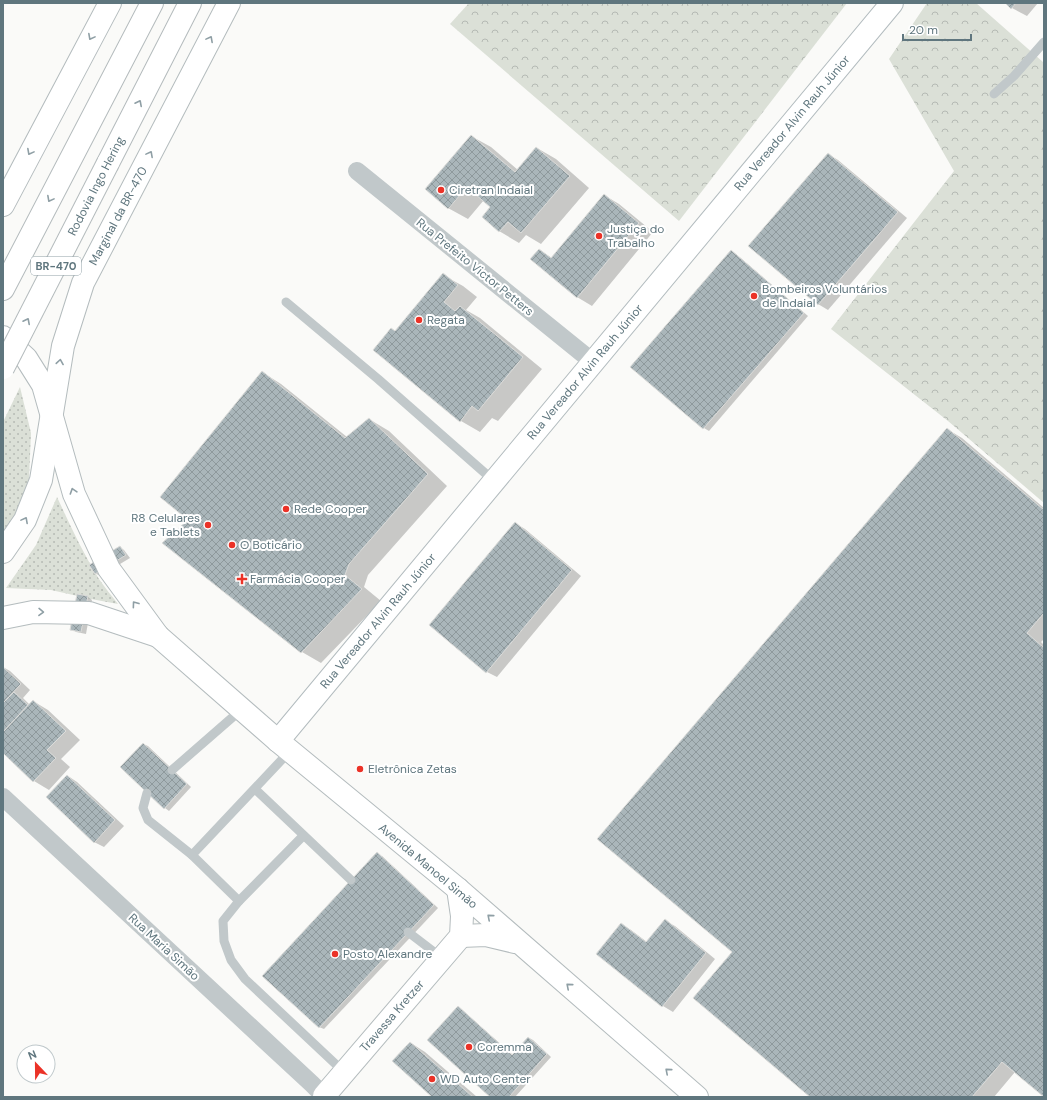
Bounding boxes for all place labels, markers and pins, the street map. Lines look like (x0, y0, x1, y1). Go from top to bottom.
place label: Ciretran Indaial (449, 182, 533, 198)
marker: Ciretran Indaial (436, 185, 446, 195)
place label: Justiça do Trabalho (607, 221, 664, 251)
marker: Justiça do Trabalho (594, 231, 604, 241)
place label: Bombeiros Voluntários de Indaial (762, 281, 887, 311)
marker: Bombeiros Voluntários de Indaial (749, 291, 759, 301)
place label: Regata (427, 312, 465, 328)
marker: Regata (414, 315, 424, 325)
place label: Rede Cooper (294, 501, 367, 517)
marker: Rede Cooper (281, 504, 291, 514)
place label: R8 Celulares e Tablets (131, 510, 200, 540)
marker: R8 Celulares e Tablets (203, 520, 213, 530)
place label: O Boticário (240, 537, 302, 553)
marker: O Boticário (227, 540, 237, 550)
place label: Farmácia Cooper (250, 571, 346, 587)
marker: Farmácia Cooper (237, 574, 247, 584)
place label: Eletrônica Zetas (368, 761, 457, 777)
marker: Eletrônica Zetas (355, 764, 365, 774)
place label: Posto Alexandre (343, 946, 433, 962)
marker: Posto Alexandre (330, 949, 340, 959)
place label: Coremma (477, 1039, 532, 1055)
marker: Coremma (464, 1042, 474, 1052)
place label: WD Auto Center (440, 1071, 531, 1087)
marker: WD Auto Center (427, 1074, 437, 1084)

